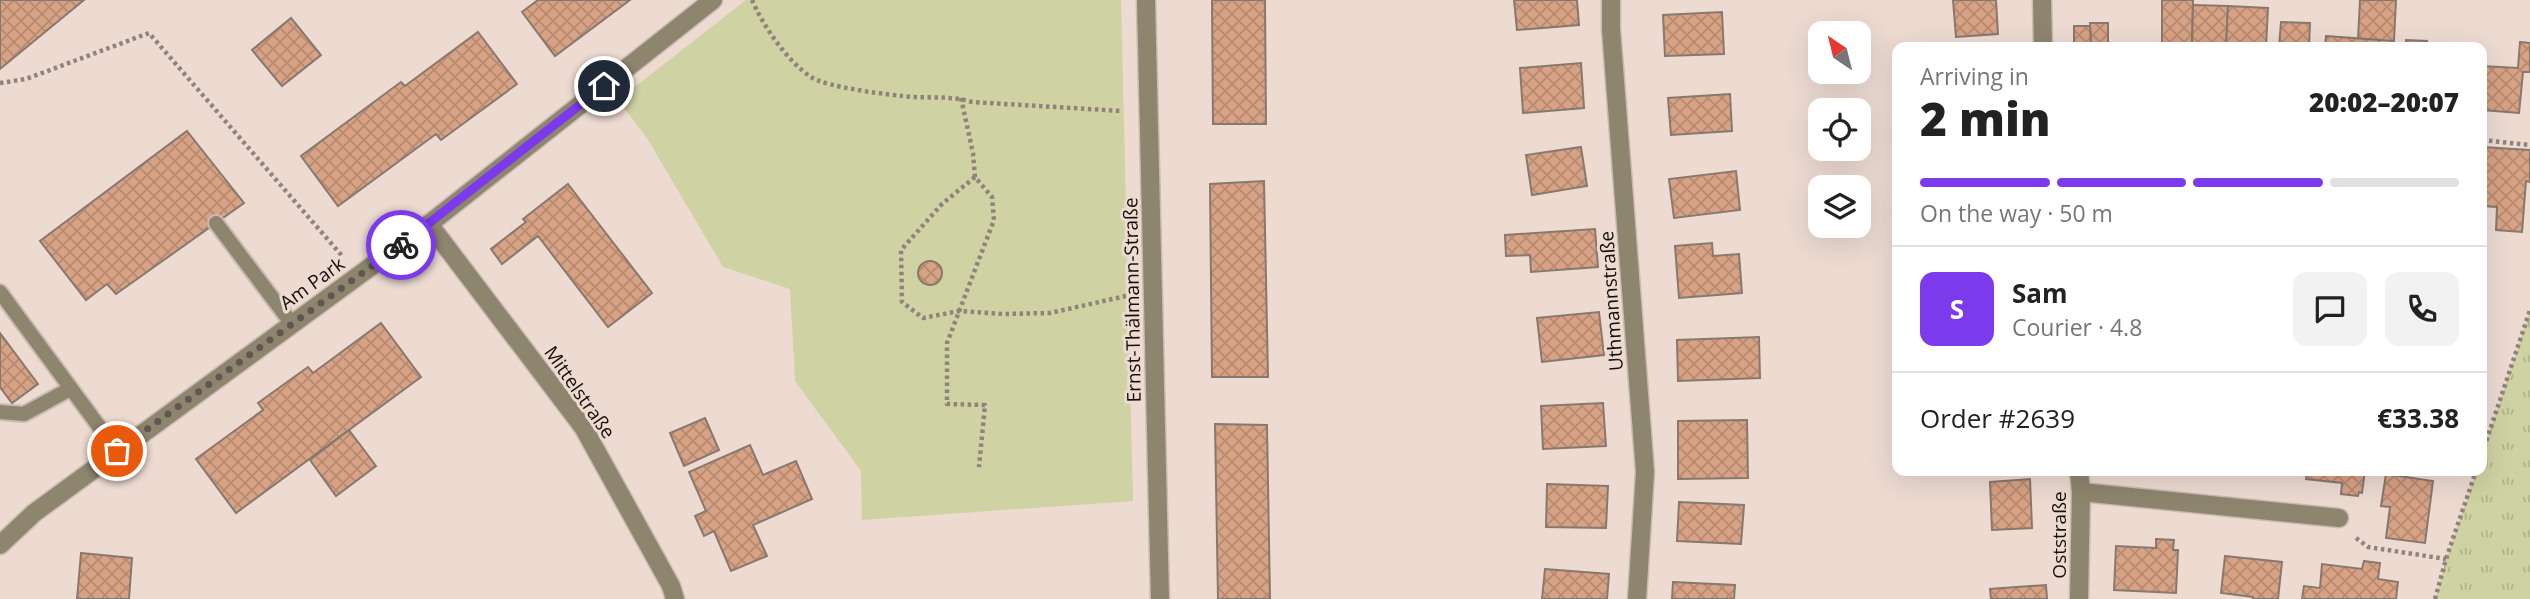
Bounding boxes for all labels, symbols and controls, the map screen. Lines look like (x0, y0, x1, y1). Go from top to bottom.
north arrow (1808, 21, 1871, 84)
map controls (1808, 21, 1871, 238)
pin (574, 56, 634, 116)
text: Arriving in (1920, 60, 2029, 92)
icon: home (585, 67, 623, 105)
text: 20:02–20:07 (2309, 84, 2459, 120)
text: 2 min (1920, 87, 2051, 149)
button: locate (1808, 98, 1871, 161)
button: layers (1808, 175, 1871, 238)
street label: Ernst-Thälmann-Straße (1117, 197, 1147, 403)
text: On the way · 50 m (1920, 197, 2113, 229)
courier (366, 210, 436, 280)
icon: bike (382, 226, 420, 264)
street label: Uthmannstraße (1593, 230, 1629, 372)
street label: Am Park (274, 251, 350, 315)
button: chat (2293, 272, 2367, 346)
button: phone (2385, 272, 2459, 346)
text: Sam (2012, 275, 2068, 311)
text: S (1950, 291, 1964, 327)
text: Courier · 4.8 (2012, 311, 2142, 343)
street label: Mittelstraße (539, 340, 621, 444)
text: Order #2639 (1920, 400, 2075, 436)
text: €33.38 (2377, 400, 2459, 436)
pin (87, 421, 147, 481)
icon: bag (98, 432, 136, 470)
street label: Oststraße (2046, 491, 2072, 579)

